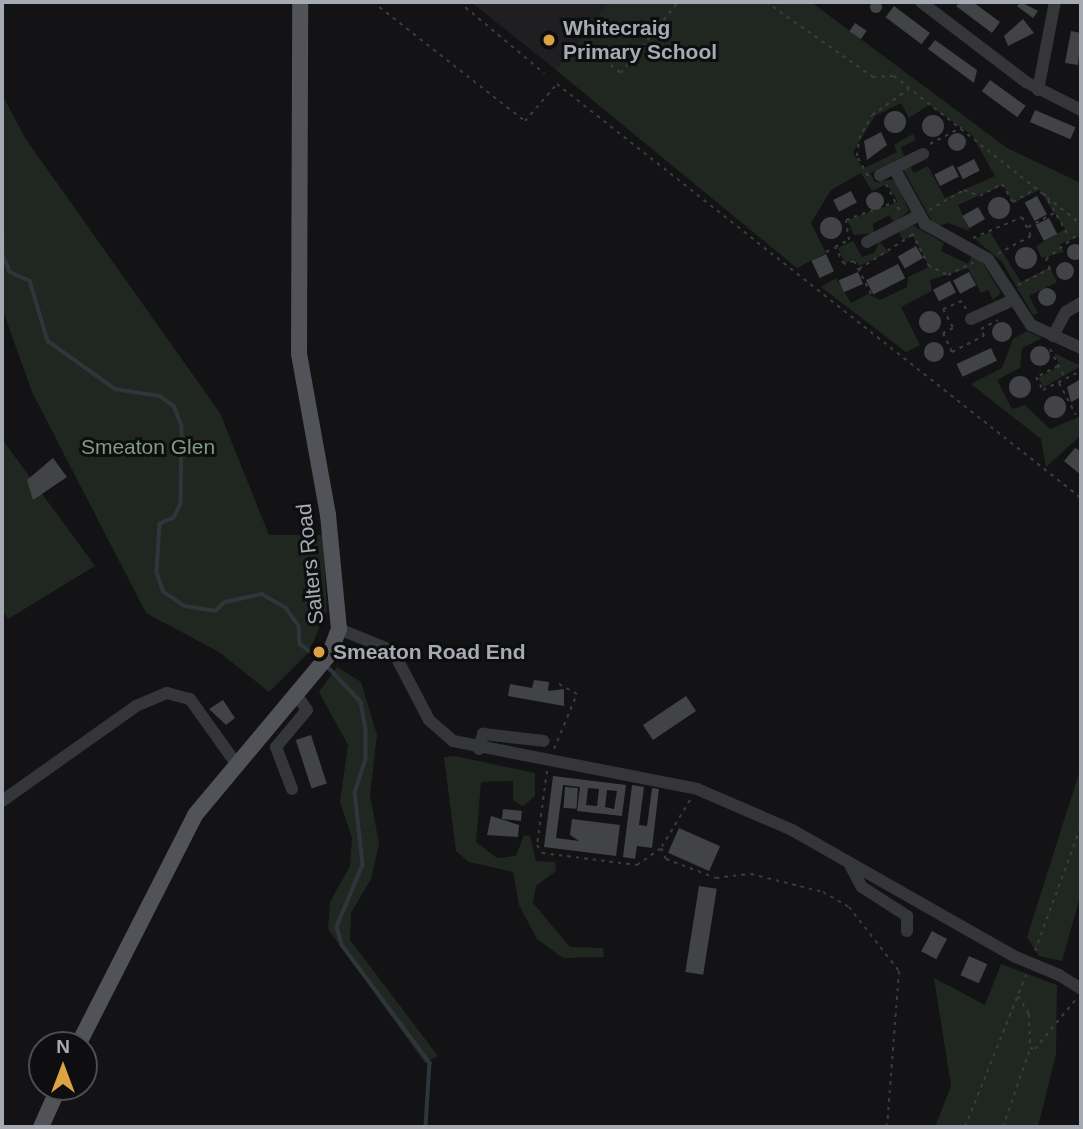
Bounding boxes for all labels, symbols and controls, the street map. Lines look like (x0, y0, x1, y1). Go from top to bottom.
place label: Whitecraig Primary School (563, 15, 717, 65)
marker: Whitecraig Primary School (541, 32, 557, 48)
park label: Smeaton Glen (81, 434, 215, 460)
street label: Salters Road (291, 502, 329, 626)
place label: Smeaton Road End (333, 639, 526, 665)
marker: Smeaton Road End (311, 644, 327, 660)
north arrow (28, 1031, 98, 1101)
text: N (56, 1036, 70, 1057)

